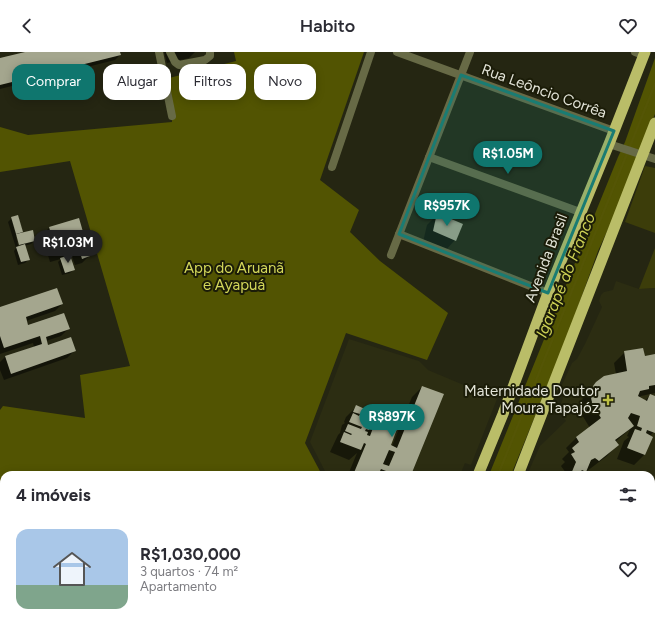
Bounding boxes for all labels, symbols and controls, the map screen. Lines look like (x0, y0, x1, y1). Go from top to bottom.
icon: back (16, 15, 38, 37)
text: Habito (300, 15, 355, 37)
icon: heart (617, 15, 639, 37)
street label: Rua Leôncio Corrêa (479, 60, 609, 122)
chip: Comprar (12, 64, 95, 100)
chip: Alugar (103, 64, 171, 100)
chip: Filtros (179, 64, 246, 100)
chip: Novo (254, 64, 316, 100)
pin: R$1.05M (471, 141, 545, 175)
text: R$1.05M (482, 146, 534, 161)
pin: R$957K (414, 193, 480, 227)
text: R$957K (424, 198, 470, 213)
water label: Igarapé do Franco (532, 210, 599, 340)
street label: Avenida Brasil (521, 211, 571, 305)
pin: R$1.03M (31, 230, 105, 264)
text: R$1.03M (42, 235, 94, 250)
park label: App do Aruanã e Ayapuá (184, 259, 284, 294)
place label: Maternidade Doutor Moura Tapajóz (464, 382, 599, 417)
marker: Maternidade Doutor Moura Tapajóz (602, 394, 614, 406)
pin: R$897K (359, 404, 425, 438)
text: R$897K (369, 409, 415, 424)
icon: filters (617, 484, 639, 506)
text: 4 imóveis (16, 485, 91, 505)
text: R$1,030,000 (140, 544, 241, 564)
icon: home (48, 545, 96, 593)
icon: heart (617, 558, 639, 580)
text: 3 quartos · 74 m² (140, 564, 238, 579)
text: Apartamento (140, 579, 217, 594)

